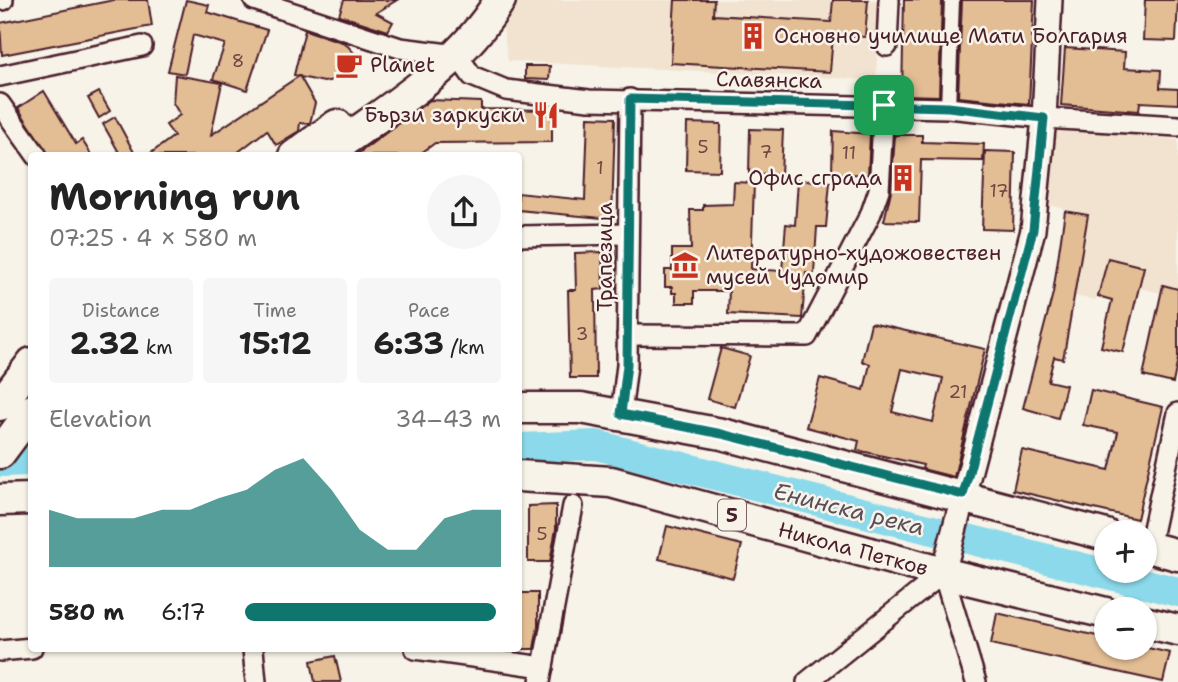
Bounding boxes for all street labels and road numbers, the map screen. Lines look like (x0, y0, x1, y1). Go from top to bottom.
street label: Славянска (716, 65, 822, 95)
street label: Трапезица (591, 202, 619, 312)
road number: 5 (718, 500, 746, 530)
street label: Никола Петков (775, 516, 931, 582)

